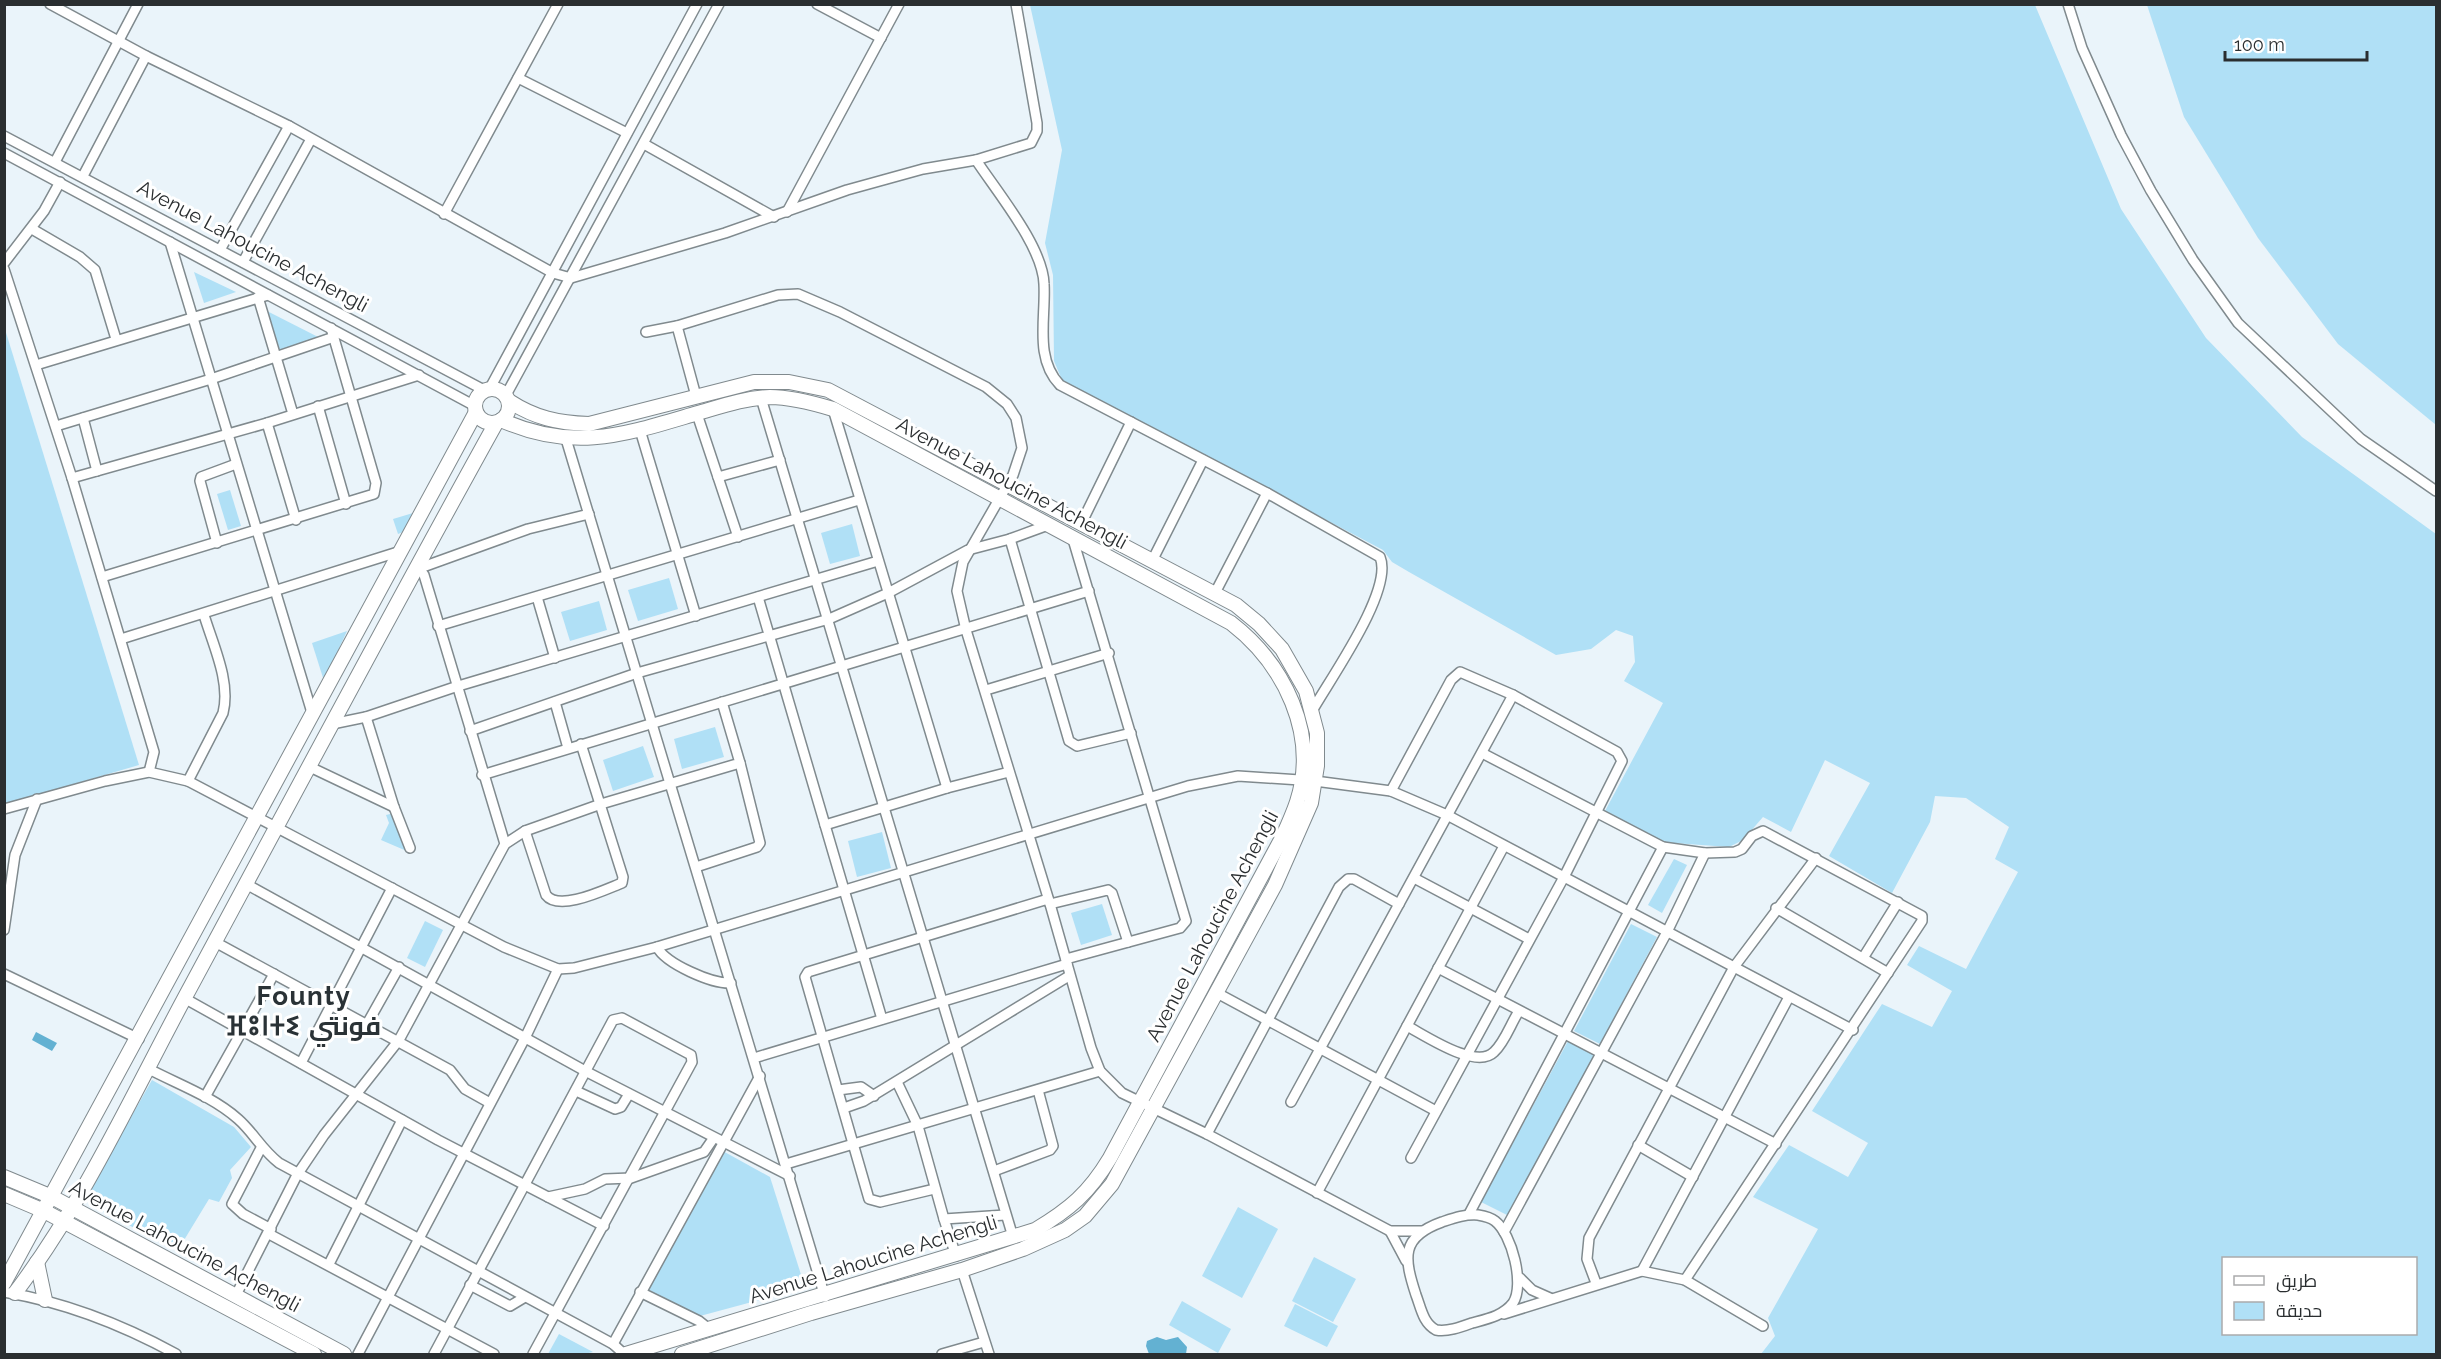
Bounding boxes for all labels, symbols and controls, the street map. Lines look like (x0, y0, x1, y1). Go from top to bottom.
scale bar (2225, 24, 2368, 62)
text: 100 m (2234, 34, 2285, 55)
street label: Avenue Lahoucine Achengli (134, 175, 372, 317)
street label: Avenue Lahoucine Achengli (893, 412, 1131, 554)
street label: Avenue Lahoucine Achengli (1141, 807, 1283, 1045)
district label: Founty ⴼⵓⵏⵜⵉ فونتي (227, 981, 381, 1047)
street label: Avenue Lahoucine Achengli (66, 1175, 304, 1317)
street label: Avenue Lahoucine Achengli (746, 1210, 1000, 1308)
legend (2222, 1257, 2417, 1335)
text: طريق (2276, 1270, 2317, 1293)
text: حديقة (2276, 1300, 2322, 1321)

